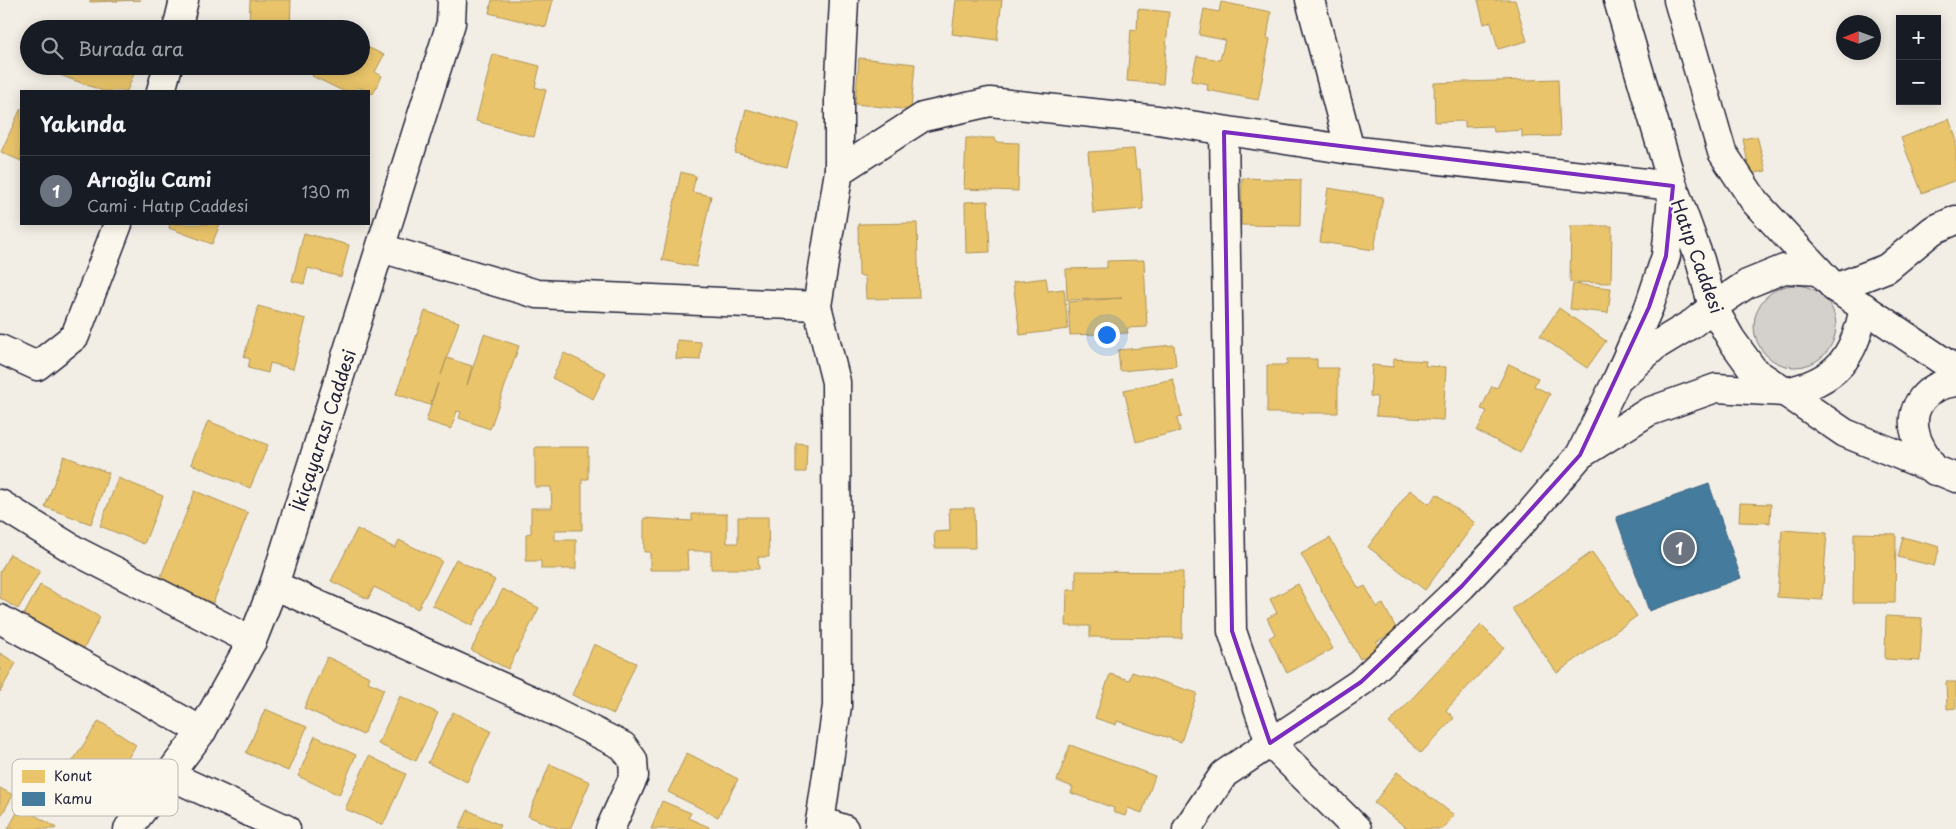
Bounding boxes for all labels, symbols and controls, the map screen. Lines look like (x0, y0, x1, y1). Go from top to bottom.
north arrow (1836, 15, 1881, 60)
map controls (1896, 15, 1941, 105)
button: + (1896, 15, 1941, 60)
search box (20, 20, 370, 75)
icon: search (38, 34, 66, 62)
text: Burada ara (78, 34, 183, 62)
button: − (1896, 60, 1941, 105)
text: Yakında (40, 107, 126, 139)
text: Arıoğlu Cami (87, 165, 211, 193)
text: 1 (52, 179, 60, 203)
text: 130 m (302, 179, 350, 203)
text: Cami · Hatıp Caddesi (87, 193, 248, 217)
street label: Hatıp Caddesi (1665, 195, 1731, 317)
your location (1094, 322, 1120, 348)
street label: İkiçayarası Caddesi (284, 345, 362, 515)
pin: 1 (1663, 529, 1695, 567)
legend (12, 759, 178, 816)
text: Konut (54, 765, 92, 786)
text: Kamu (54, 788, 92, 809)

